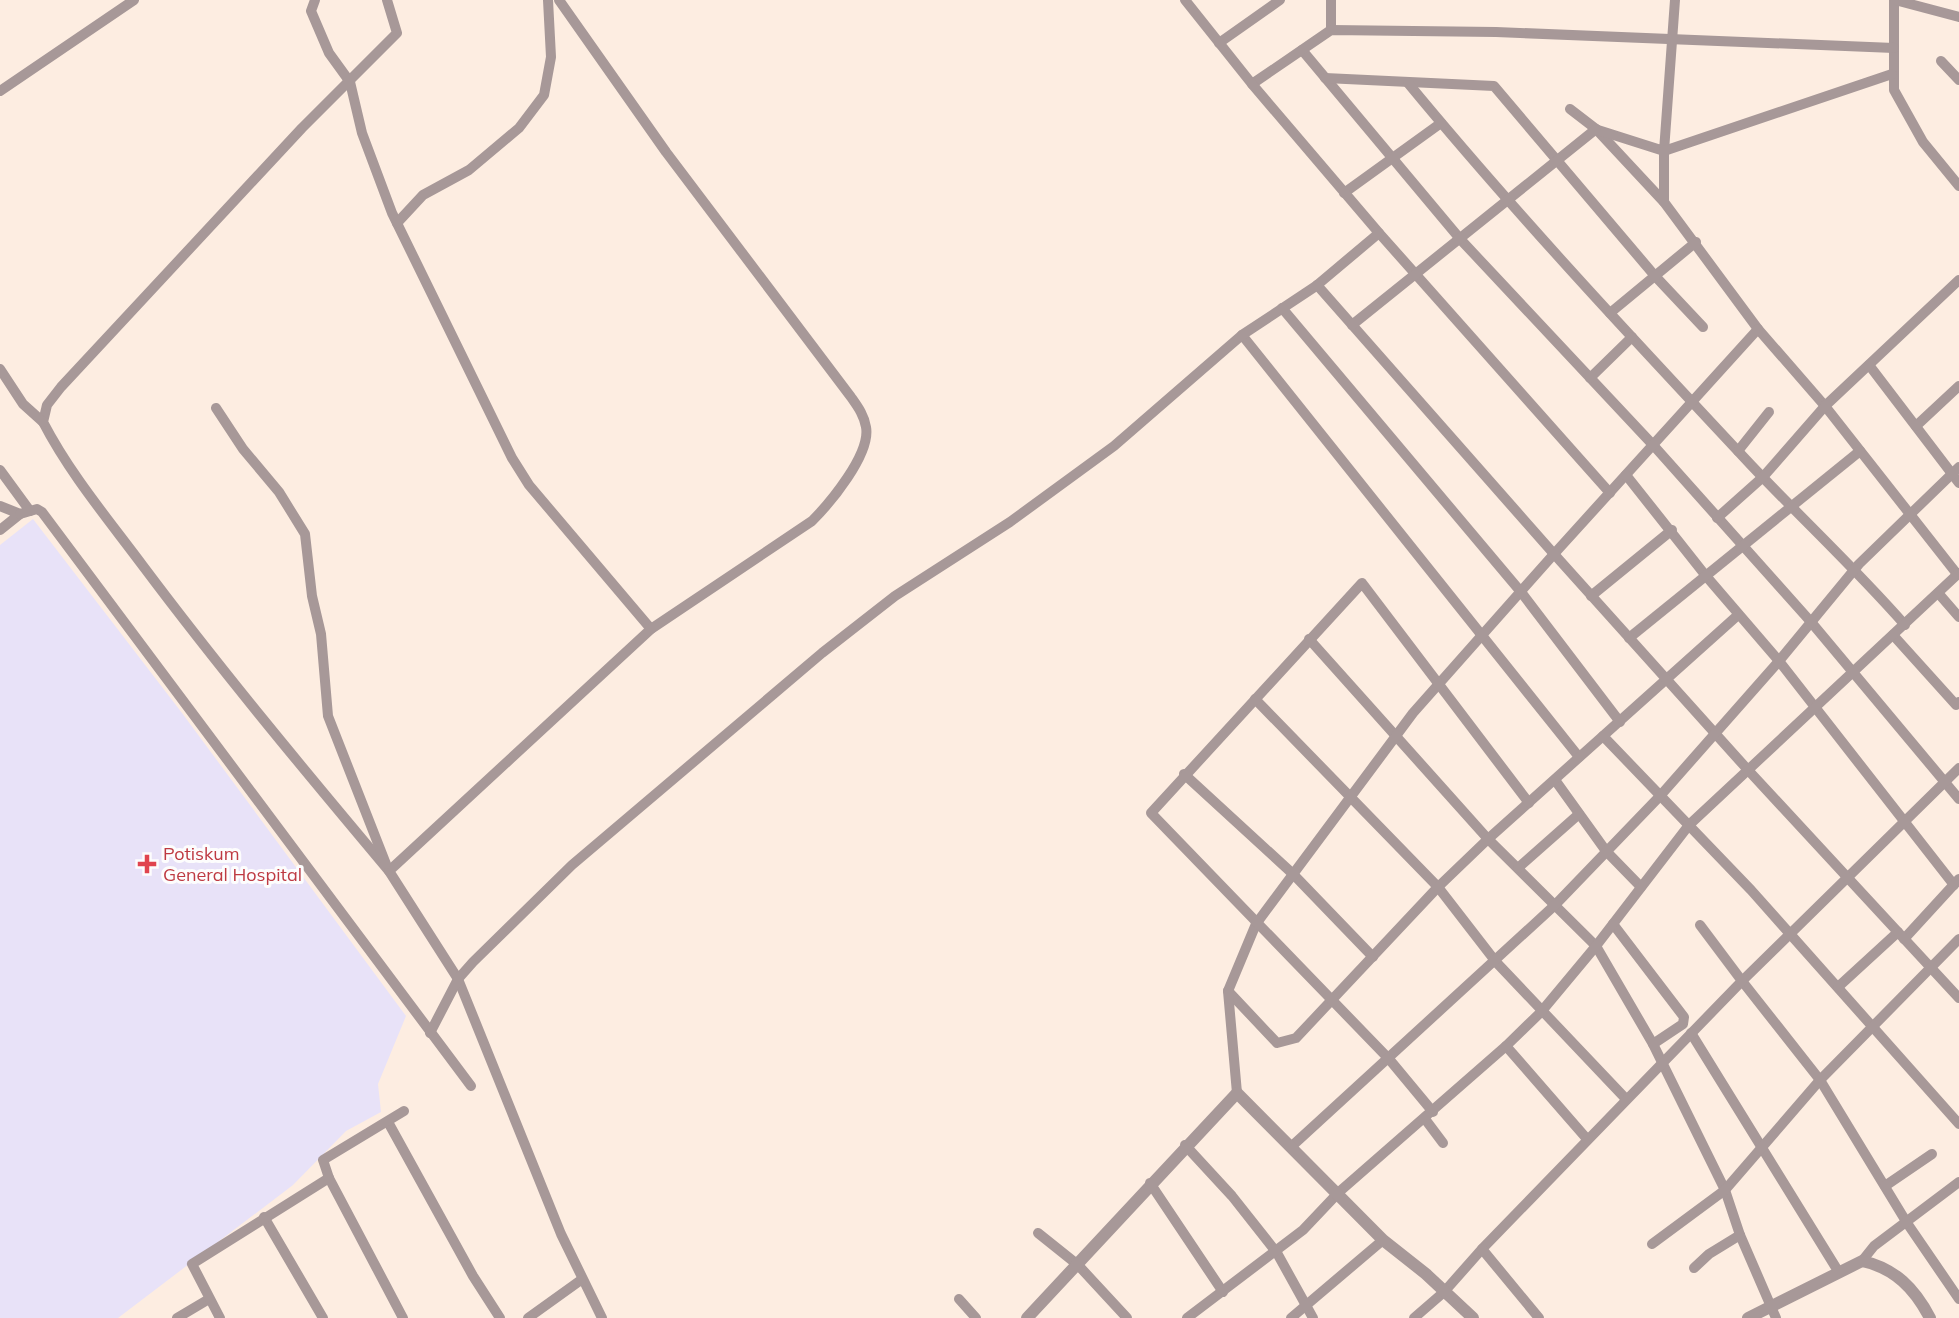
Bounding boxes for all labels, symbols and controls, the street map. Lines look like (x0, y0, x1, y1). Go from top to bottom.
place label: Potiskum General Hospital (163, 842, 302, 886)
marker: Potiskum General Hospital (137, 854, 157, 874)

